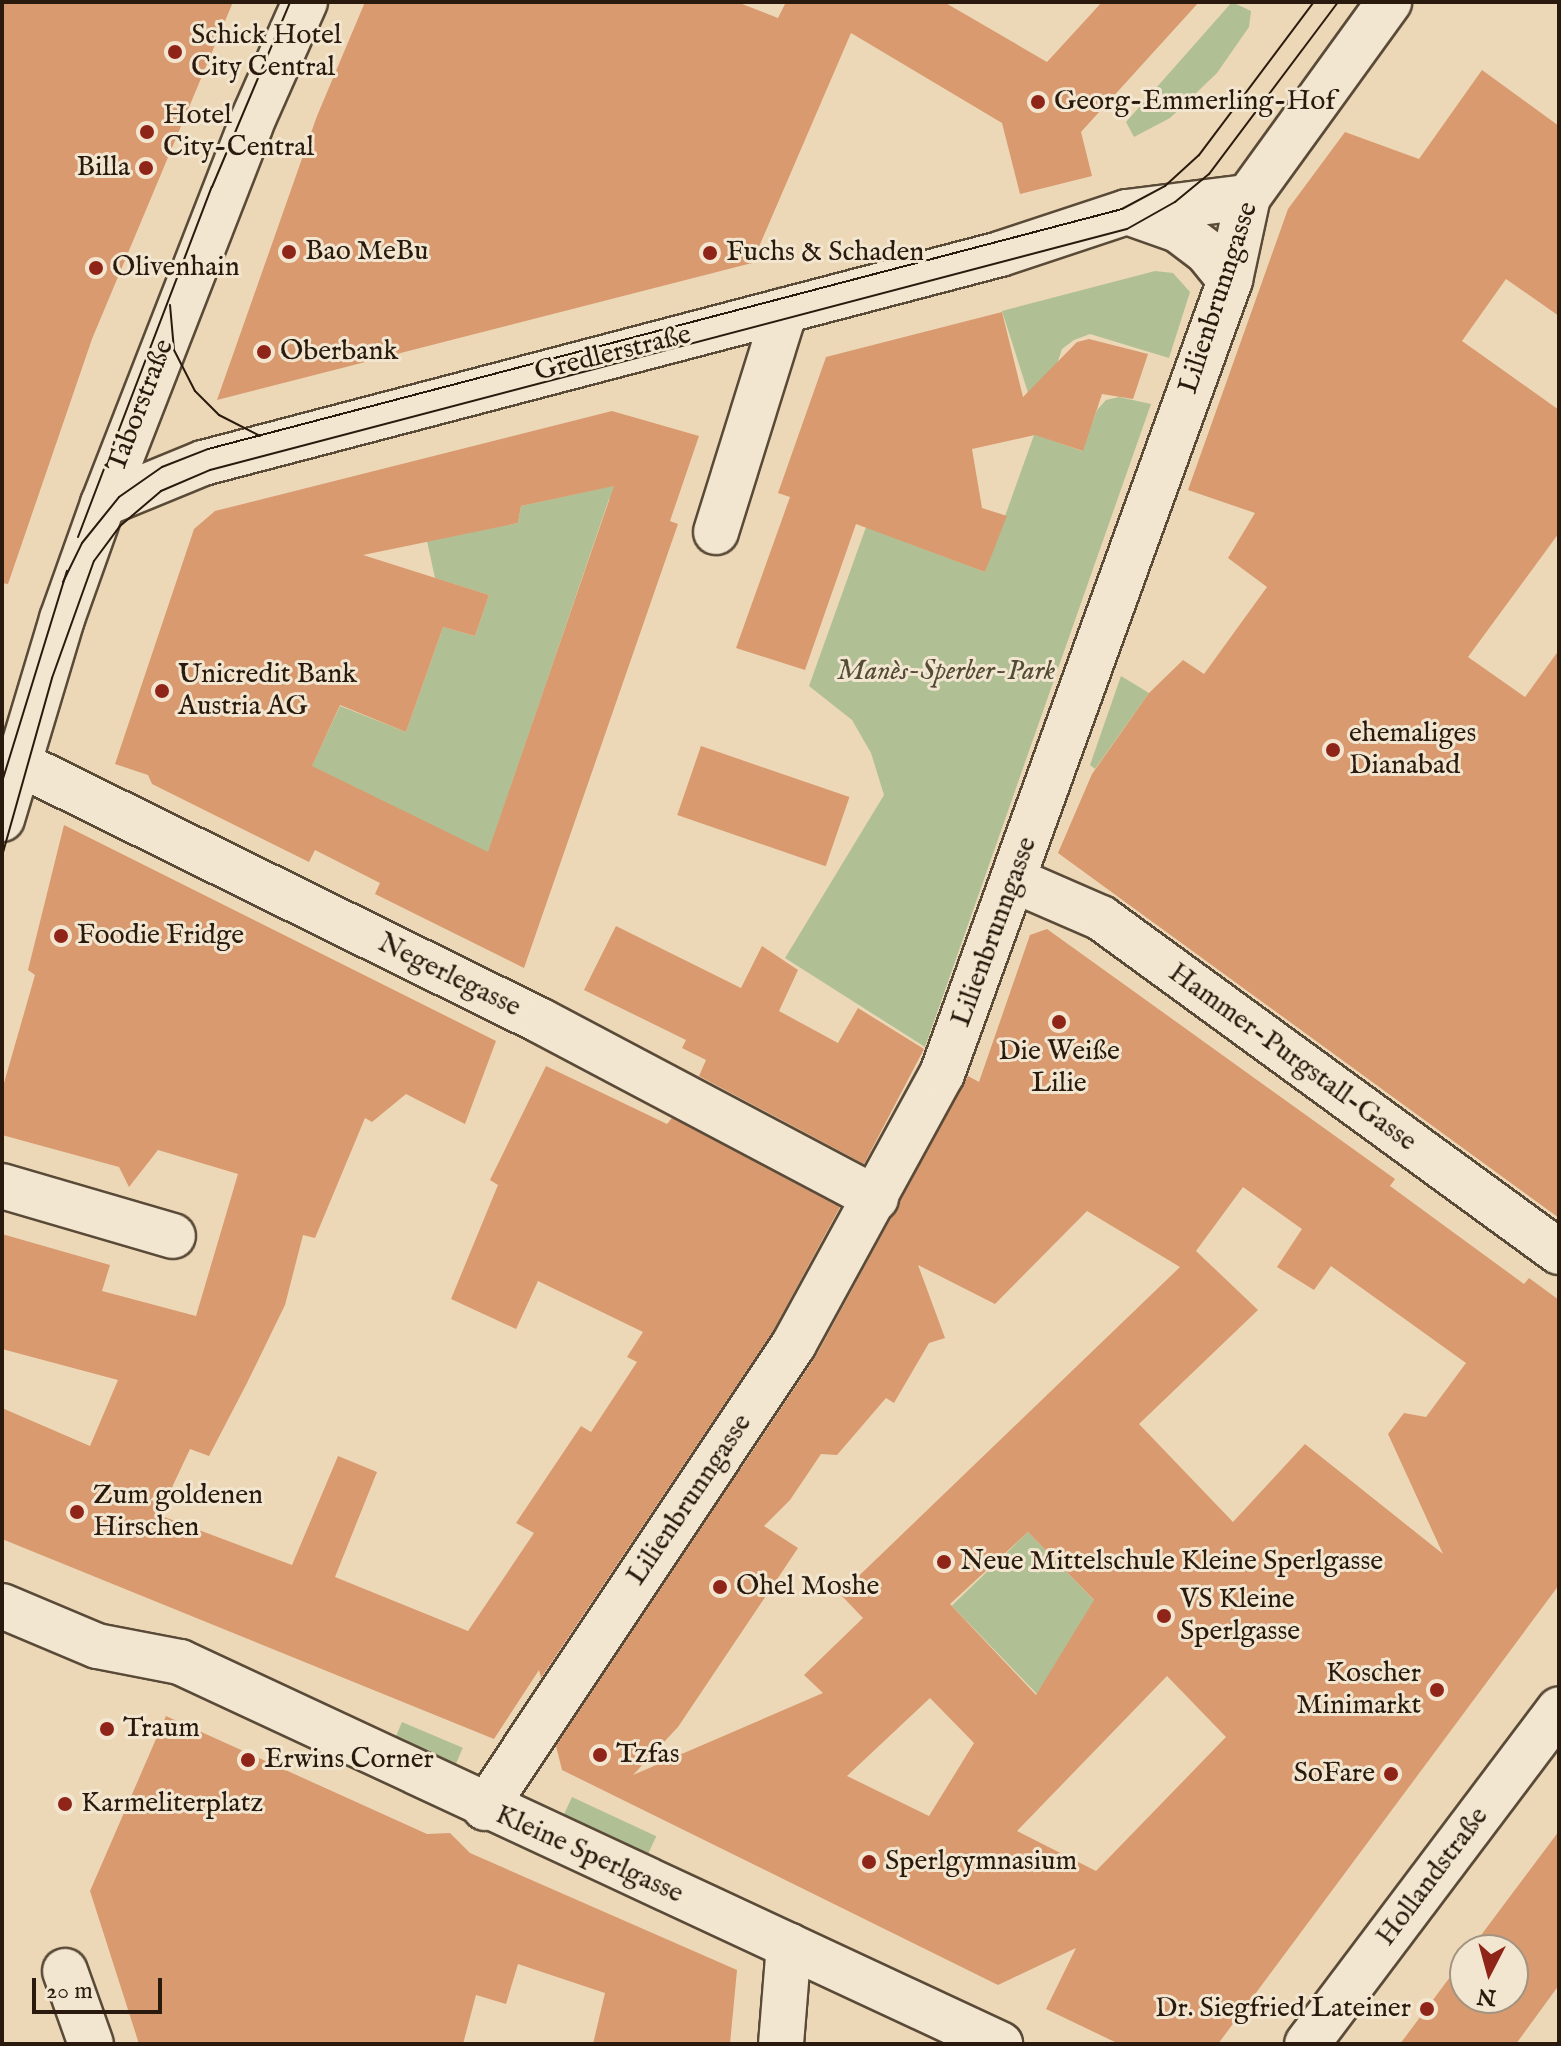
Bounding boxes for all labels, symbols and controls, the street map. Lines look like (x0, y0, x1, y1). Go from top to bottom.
place label: Schick Hotel City Central (191, 19, 342, 85)
marker: Schick Hotel City Central (166, 43, 184, 61)
place label: Georg-Emmerling-Hof (1054, 85, 1335, 119)
marker: Georg-Emmerling-Hof (1029, 93, 1047, 111)
place label: Hotel City-Central (163, 99, 314, 165)
marker: Hotel City-Central (138, 123, 156, 141)
place label: Billa (77, 151, 130, 185)
marker: Billa (137, 159, 155, 177)
street label: Lilienbrunngasse (1172, 198, 1266, 398)
place label: Bao MeBu (305, 235, 429, 269)
place label: Fuchs & Schaden (726, 236, 924, 270)
marker: Bao MeBu (280, 243, 298, 261)
marker: Fuchs & Schaden (701, 244, 719, 262)
place label: Olivenhain (112, 251, 240, 285)
marker: Olivenhain (87, 259, 105, 277)
street label: Gredlerstraße (531, 318, 695, 390)
street label: Taborstraße (100, 335, 182, 477)
place label: Oberbank (280, 335, 398, 369)
marker: Oberbank (255, 343, 273, 361)
park label: Manès-Sperber-Park (837, 655, 1055, 689)
place label: Unicredit Bank Austria AG (178, 658, 357, 724)
marker: Unicredit Bank Austria AG (153, 682, 171, 700)
place label: ehemaliges Dianabad (1349, 717, 1476, 783)
marker: ehemaliges Dianabad (1324, 741, 1342, 759)
street label: Lilienbrunngasse (945, 833, 1045, 1031)
place label: Foodie Fridge (77, 919, 244, 953)
marker: Foodie Fridge (52, 927, 70, 945)
street label: Negerlegasse (372, 927, 526, 1025)
street label: Hammer-Purgstall-Gasse (1161, 957, 1423, 1159)
marker: Die Weiße Lilie (1050, 1013, 1068, 1031)
place label: Die Weiße Lilie (998, 1035, 1120, 1101)
street label: Lilienbrunngasse (620, 1408, 760, 1592)
place label: Zum goldenen Hirschen (93, 1479, 263, 1545)
marker: Zum goldenen Hirschen (68, 1503, 86, 1521)
place label: Neue Mittelschule Kleine Sperlgasse (960, 1545, 1383, 1579)
marker: Neue Mittelschule Kleine Sperlgasse (935, 1553, 953, 1571)
place label: Ohel Moshe (736, 1570, 879, 1604)
marker: Ohel Moshe (711, 1578, 729, 1596)
place label: VS Kleine Sperlgasse (1180, 1583, 1300, 1649)
marker: VS Kleine Sperlgasse (1155, 1607, 1173, 1625)
place label: Koscher Minimarkt (1296, 1657, 1421, 1723)
marker: Koscher Minimarkt (1428, 1681, 1446, 1699)
place label: Traum (123, 1712, 200, 1746)
marker: Traum (98, 1720, 116, 1738)
place label: Tzfas (616, 1738, 679, 1772)
place label: Erwins Corner (264, 1743, 434, 1777)
marker: Tzfas (591, 1746, 609, 1764)
marker: Erwins Corner (239, 1751, 257, 1769)
place label: SoFare (1294, 1757, 1375, 1791)
marker: SoFare (1382, 1765, 1400, 1783)
place label: Karmeliterplatz (81, 1787, 263, 1821)
marker: Karmeliterplatz (56, 1795, 74, 1813)
street label: Kleine Sperlgasse (490, 1799, 688, 1911)
street label: Hollandstraße (1370, 1801, 1496, 1953)
place label: Sperlgymnasium (885, 1845, 1077, 1879)
marker: Sperlgymnasium (860, 1853, 878, 1871)
north arrow (1449, 1934, 1529, 2014)
scale bar (36, 1962, 166, 2012)
text: 20 m (46, 1976, 93, 2007)
text: N (1476, 1981, 1498, 2011)
place label: Dr. Siegfried Lateiner (1155, 1992, 1411, 2026)
marker: Dr. Siegfried Lateiner (1418, 2000, 1436, 2018)

